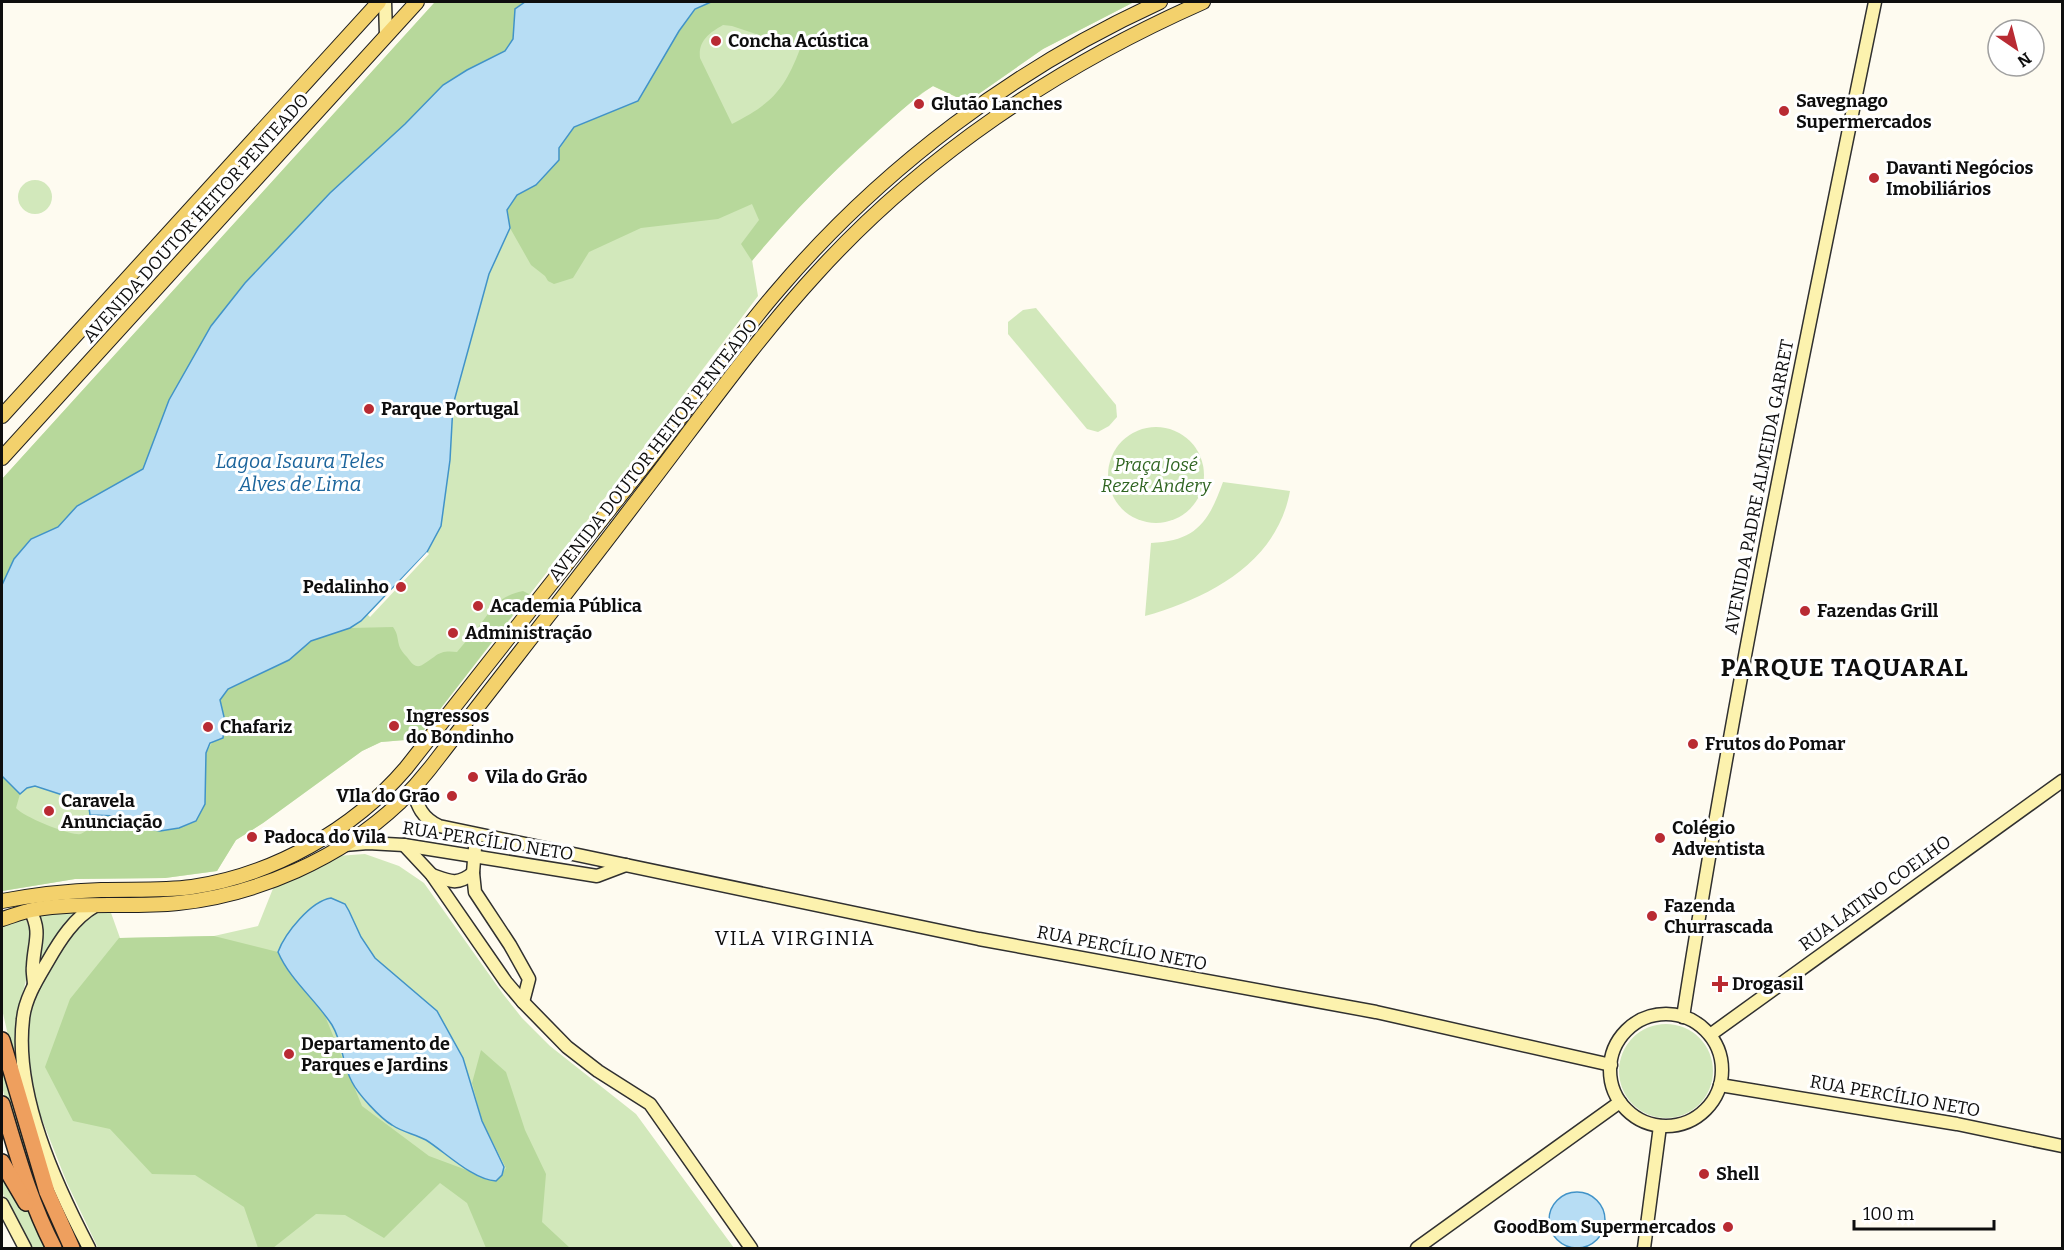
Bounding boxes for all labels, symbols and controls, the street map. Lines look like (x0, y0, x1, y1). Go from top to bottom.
north arrow (1986, 18, 2046, 78)
place label: Concha Acústica (728, 30, 869, 52)
marker: Concha Acústica (709, 34, 723, 48)
text: N (2014, 49, 2035, 71)
street label: AVENIDA DOUTOR HEITOR PENTEADO (78, 89, 314, 347)
place label: Savegnago Supermercados (1796, 90, 1932, 133)
place label: Glutão Lanches (931, 93, 1062, 115)
marker: Glutão Lanches (912, 97, 926, 111)
marker: Savegnago Supermercados (1777, 104, 1791, 118)
place label: Davanti Negócios Imobiliários (1886, 157, 2034, 200)
marker: Davanti Negócios Imobiliários (1867, 171, 1881, 185)
street label: AVENIDA DOUTOR HEITOR PENTEADO (543, 314, 763, 586)
street label: AVENIDA PADRE ALMEIDA GARRET (1720, 337, 1798, 636)
place label: Parque Portugal (381, 398, 519, 420)
marker: Parque Portugal (362, 402, 376, 416)
water label: Lagoa Isaura Teles Alves de Lima (215, 449, 385, 496)
park label: Praça José Rezek Andery (1101, 454, 1212, 497)
place label: Pedalinho (303, 576, 389, 598)
marker: Pedalinho (394, 580, 408, 594)
place label: Academia Pública (490, 595, 642, 617)
marker: Academia Pública (471, 599, 485, 613)
place label: Fazendas Grill (1817, 600, 1939, 622)
marker: Fazendas Grill (1798, 604, 1812, 618)
place label: Administração (465, 622, 592, 644)
marker: Administração (446, 626, 460, 640)
district label: PARQUE TAQUARAL (1721, 654, 1969, 682)
place label: Ingressos do Bondinho (406, 705, 514, 748)
place label: Chafariz (220, 716, 292, 738)
marker: Ingressos do Bondinho (387, 719, 401, 733)
marker: Chafariz (201, 720, 215, 734)
place label: Frutos do Pomar (1705, 733, 1846, 755)
marker: Frutos do Pomar (1686, 737, 1700, 751)
place label: Vila do Grão (485, 766, 587, 788)
marker: Vila do Grão (466, 770, 480, 784)
place label: VIla do Grão (336, 785, 440, 807)
marker: VIla do Grão (445, 789, 459, 803)
place label: Caravela Anunciação (61, 790, 162, 833)
marker: Caravela Anunciação (42, 804, 56, 818)
street label: RUA PERCÍLIO NETO (401, 816, 575, 865)
place label: Colégio Adventista (1672, 817, 1765, 860)
place label: Padoca do Vila (264, 826, 386, 848)
marker: Padoca do Vila (245, 830, 259, 844)
street label: RUA LATINO COELHO (1795, 830, 1955, 956)
marker: Colégio Adventista (1653, 831, 1667, 845)
place label: Fazenda Churrascada (1664, 895, 1773, 938)
marker: Fazenda Churrascada (1645, 909, 1659, 923)
street label: RUA PERCÍLIO NETO (1035, 920, 1209, 975)
district label: VILA VIRGINIA (715, 926, 875, 950)
place label: Drogasil (1732, 973, 1804, 995)
marker: Drogasil (1713, 977, 1727, 991)
place label: Departamento de Parques e Jardins (301, 1033, 450, 1076)
marker: Departamento de Parques e Jardins (282, 1047, 296, 1061)
street label: RUA PERCÍLIO NETO (1808, 1069, 1982, 1122)
place label: Shell (1716, 1163, 1760, 1185)
marker: Shell (1697, 1167, 1711, 1181)
scale bar (1854, 1193, 1994, 1231)
text: 100 m (1863, 1203, 1914, 1225)
place label: GoodBom Supermercados (1494, 1216, 1716, 1238)
marker: GoodBom Supermercados (1721, 1220, 1735, 1234)

